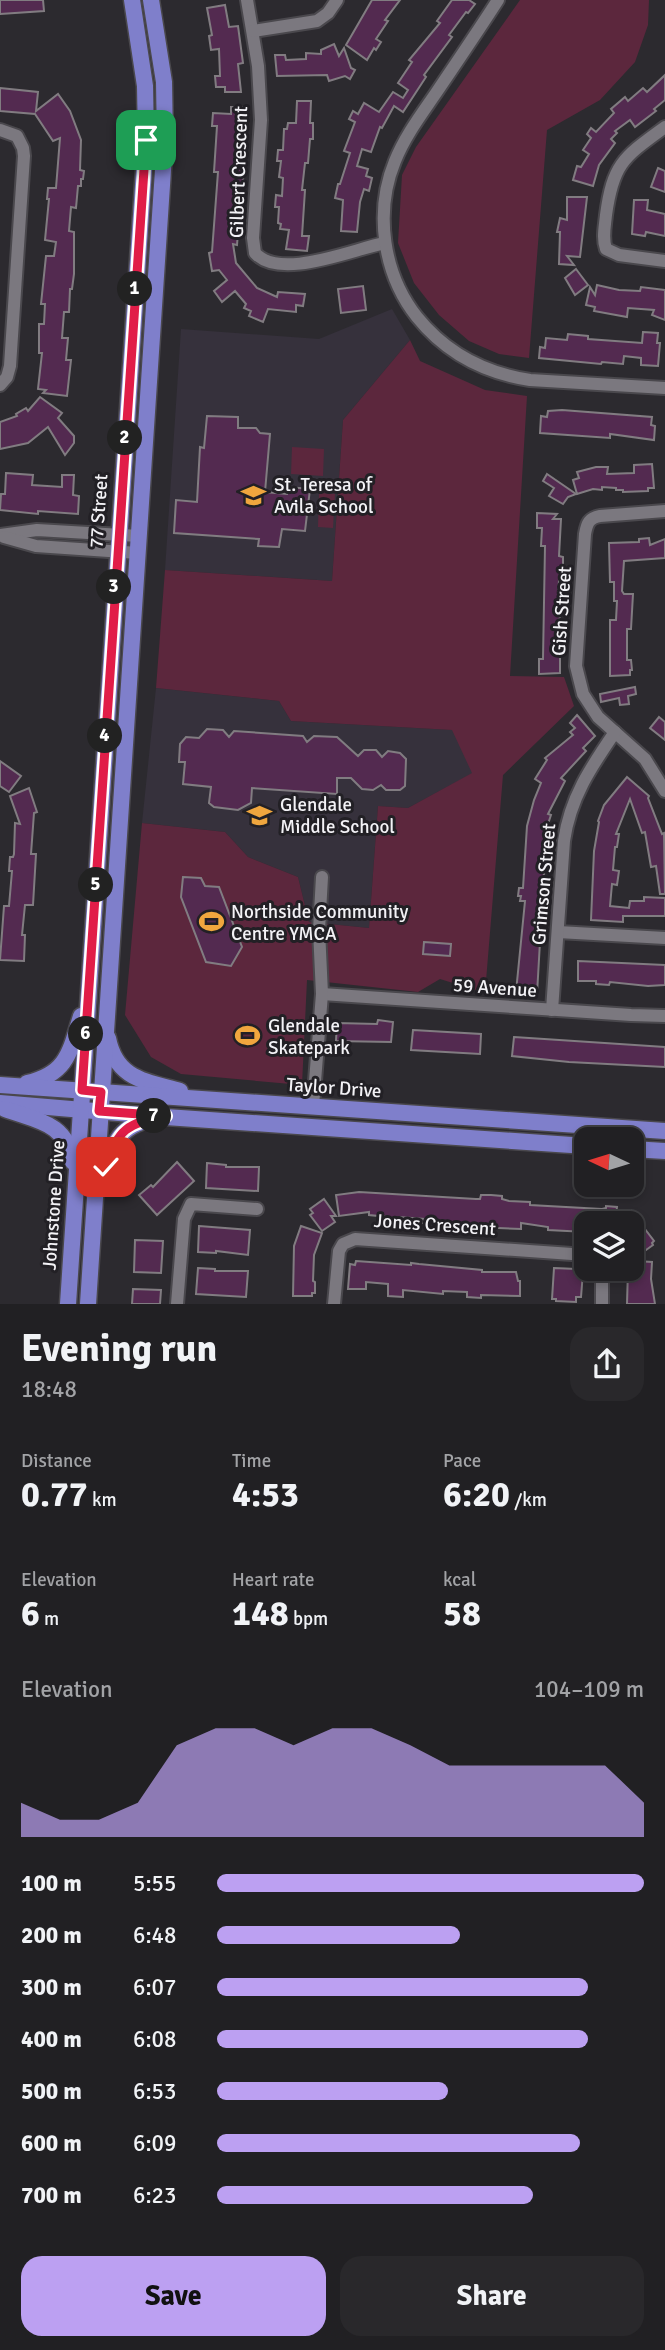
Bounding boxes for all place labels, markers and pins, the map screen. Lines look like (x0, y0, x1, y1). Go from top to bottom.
pin (116, 110, 176, 170)
pin: 1 (118, 272, 152, 306)
pin: 2 (108, 420, 142, 456)
place label: St. Teresa of Avila School (274, 473, 374, 519)
school or university icon: St. Teresa of Avila School (240, 481, 268, 509)
pin: 3 (96, 570, 132, 604)
pin: 4 (88, 718, 122, 754)
place label: Glendale Middle School (280, 793, 395, 839)
school or university icon: Glendale Middle School (246, 801, 274, 829)
pin: 5 (78, 868, 114, 903)
place label: Northside Community Centre YMCA (231, 900, 408, 946)
sports icon: Northside Community Centre YMCA (197, 908, 225, 936)
place label: Glendale Skatepark (268, 1014, 350, 1060)
pin: 6 (68, 1016, 104, 1052)
sports icon: Glendale Skatepark (234, 1022, 262, 1050)
pin: 7 (136, 1098, 172, 1134)
pin (76, 1137, 136, 1197)

